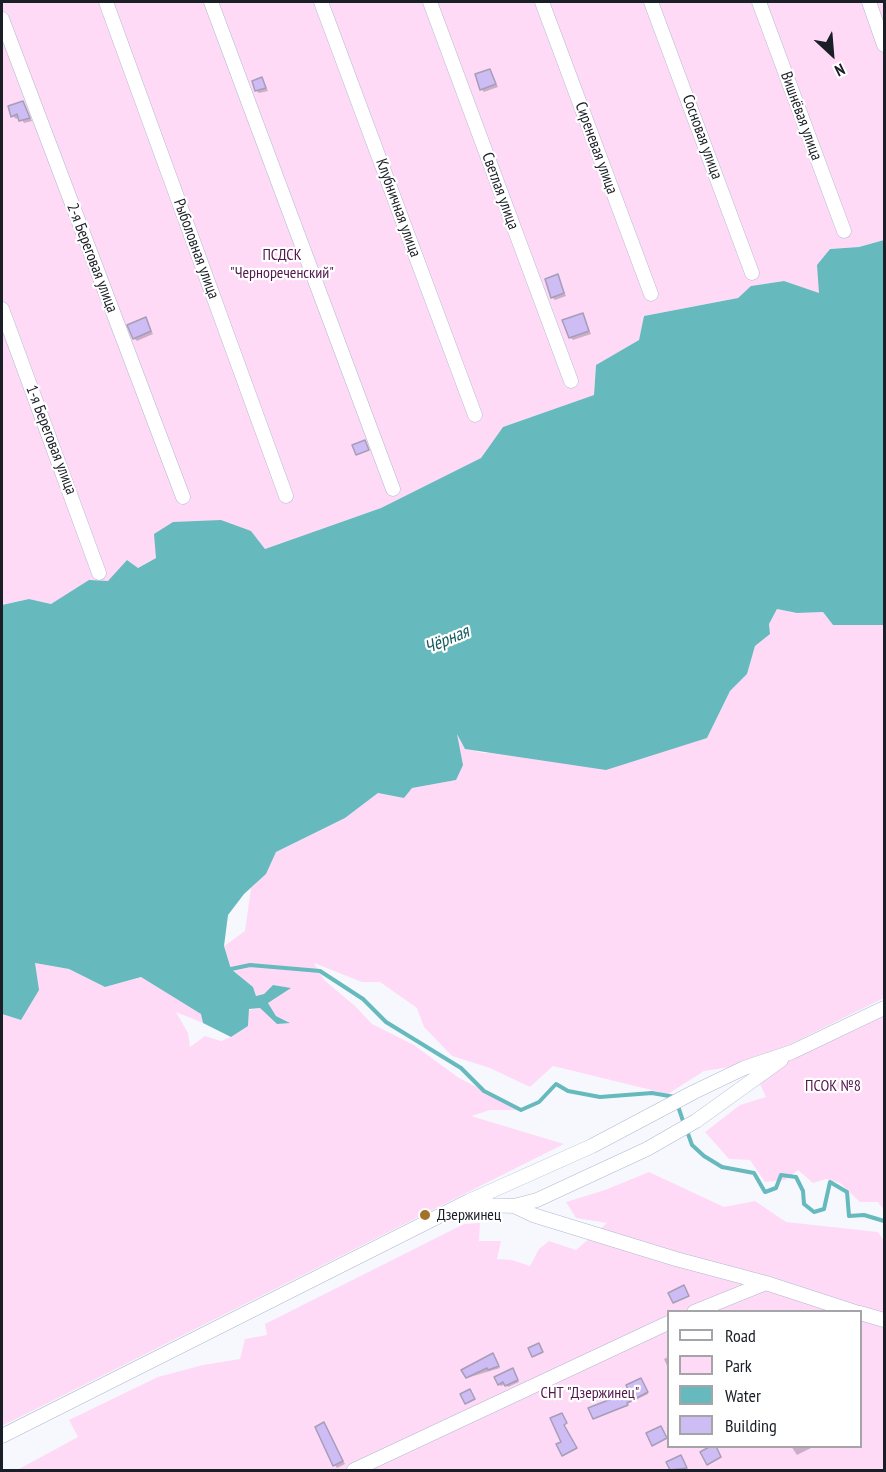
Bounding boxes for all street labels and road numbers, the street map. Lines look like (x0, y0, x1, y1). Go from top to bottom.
street label: Вишнёвая улица (776, 69, 826, 163)
street label: Сосновая улица (678, 92, 726, 182)
street label: Сиреневая улица (570, 99, 622, 197)
street label: Светлая улица (477, 150, 523, 232)
street label: Клубничная улица (371, 156, 425, 260)
street label: Рыболовная улица (169, 196, 223, 302)
street label: 2-я Береговая улица (62, 201, 122, 315)
street label: 1-я Береговая улица (21, 383, 81, 497)

